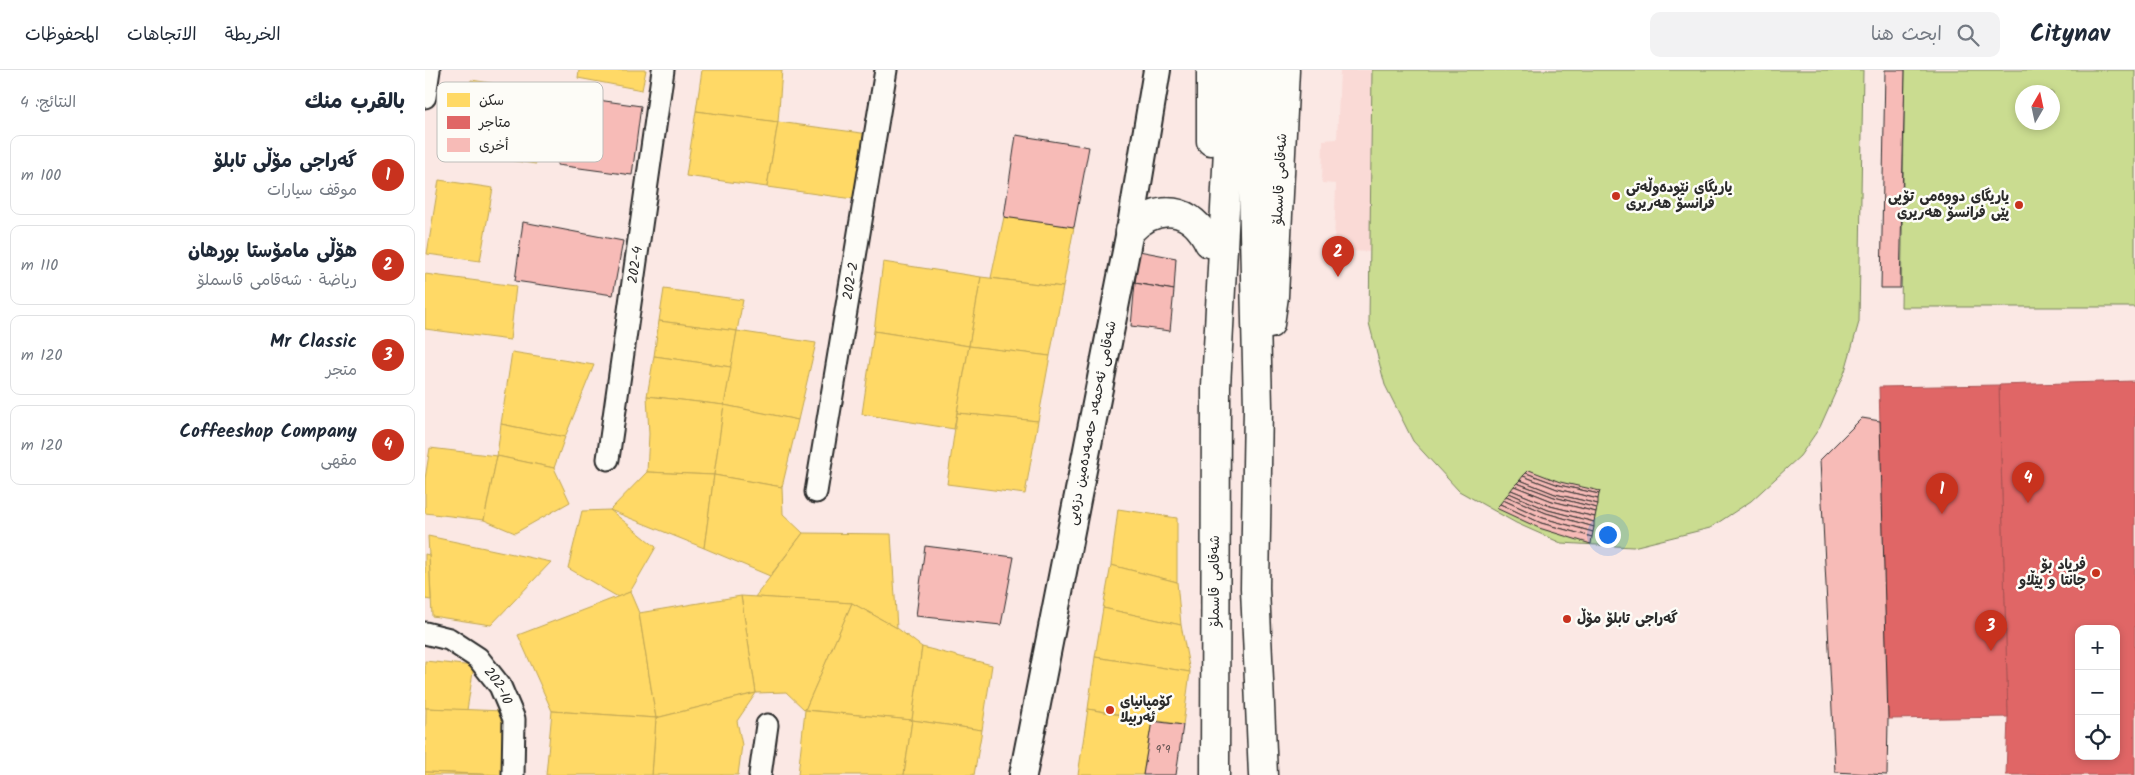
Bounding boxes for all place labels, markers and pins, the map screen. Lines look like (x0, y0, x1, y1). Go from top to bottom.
place label: یاریگای نێودەوڵەتی فرانسۆ هەریری (1626, 177, 1732, 215)
place label: یاریگای دووەمی تۆپی پێی فرانسۆ هەریری (1888, 186, 2009, 224)
marker: یاریگای نێودەوڵەتی فرانسۆ هەریری (1610, 190, 1622, 202)
marker: یاریگای دووەمی تۆپی پێی فرانسۆ هەریری (2013, 199, 2025, 211)
pin: 2 (1322, 236, 1354, 277)
pin: 4 (2012, 462, 2044, 503)
pin: 1 (1926, 473, 1958, 514)
place label: فریاد بۆ جانتا و پێڵاو (2018, 554, 2086, 592)
marker: فریاد بۆ جانتا و پێڵاو (2090, 567, 2102, 579)
place label: گەراجی تابلۆ مۆڵ (1577, 608, 1678, 630)
pin: 3 (1975, 610, 2007, 651)
marker: گەراجی تابلۆ مۆڵ (1561, 613, 1573, 625)
place label: کۆمپانیای ئەربیلا (1120, 691, 1173, 729)
marker: کۆمپانیای ئەربیلا (1104, 704, 1116, 716)

